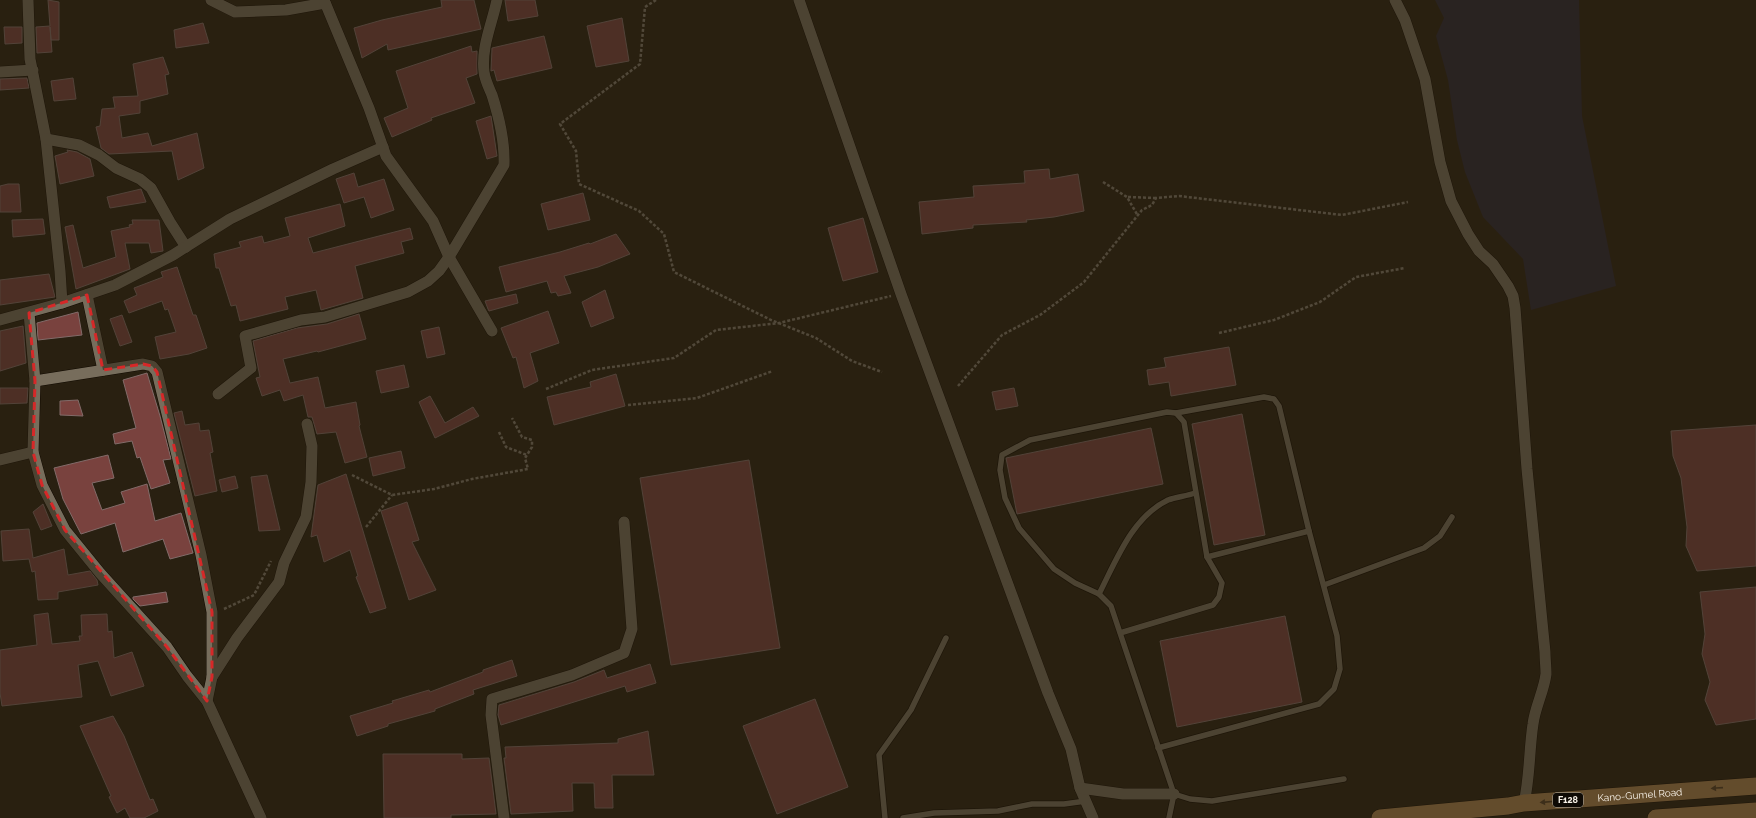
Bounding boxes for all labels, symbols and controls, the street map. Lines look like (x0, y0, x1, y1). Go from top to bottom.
one-way arrow (1711, 785, 1723, 792)
street label: Kano-Gumel Road (1597, 786, 1683, 803)
road number: F128 (1553, 793, 1583, 807)
one-way arrow (1540, 798, 1552, 805)

